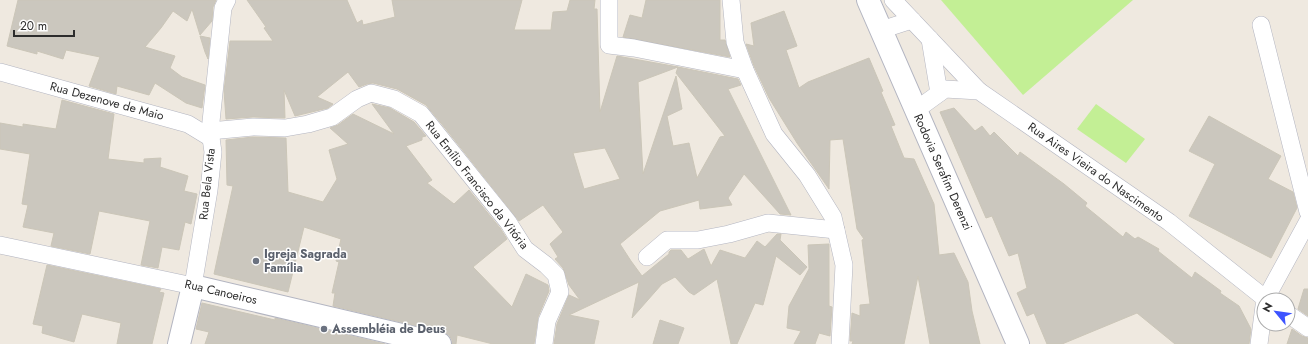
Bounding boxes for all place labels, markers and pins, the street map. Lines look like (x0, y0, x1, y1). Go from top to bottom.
place label: Igreja Sagrada Família (264, 245, 347, 277)
marker: Igreja Sagrada Família (251, 256, 261, 266)
place label: Assembléia de Deus (331, 320, 446, 338)
marker: Assembléia de Deus (319, 324, 329, 334)

